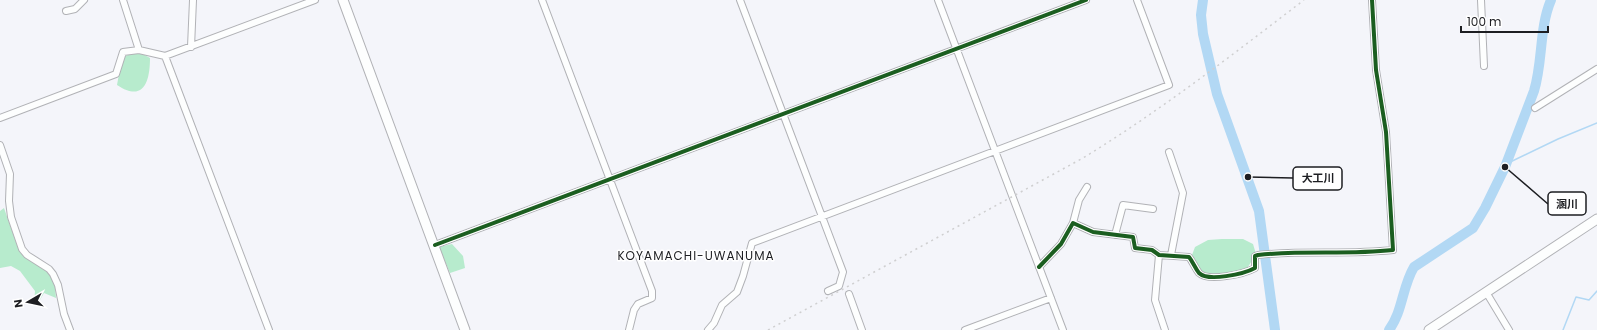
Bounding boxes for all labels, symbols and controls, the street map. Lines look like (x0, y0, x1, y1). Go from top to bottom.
scale bar (1461, 8, 1548, 34)
text: 100 m (1467, 13, 1501, 30)
callout: 大工川 (1293, 167, 1342, 190)
text: 大工川 (1302, 170, 1335, 186)
callout: 溷川 (1548, 192, 1586, 215)
text: 溷川 (1556, 196, 1578, 212)
district label: KOYAMACHI-UWANUMA (617, 247, 775, 264)
north arrow (8, 282, 48, 322)
text: N (10, 298, 27, 309)

